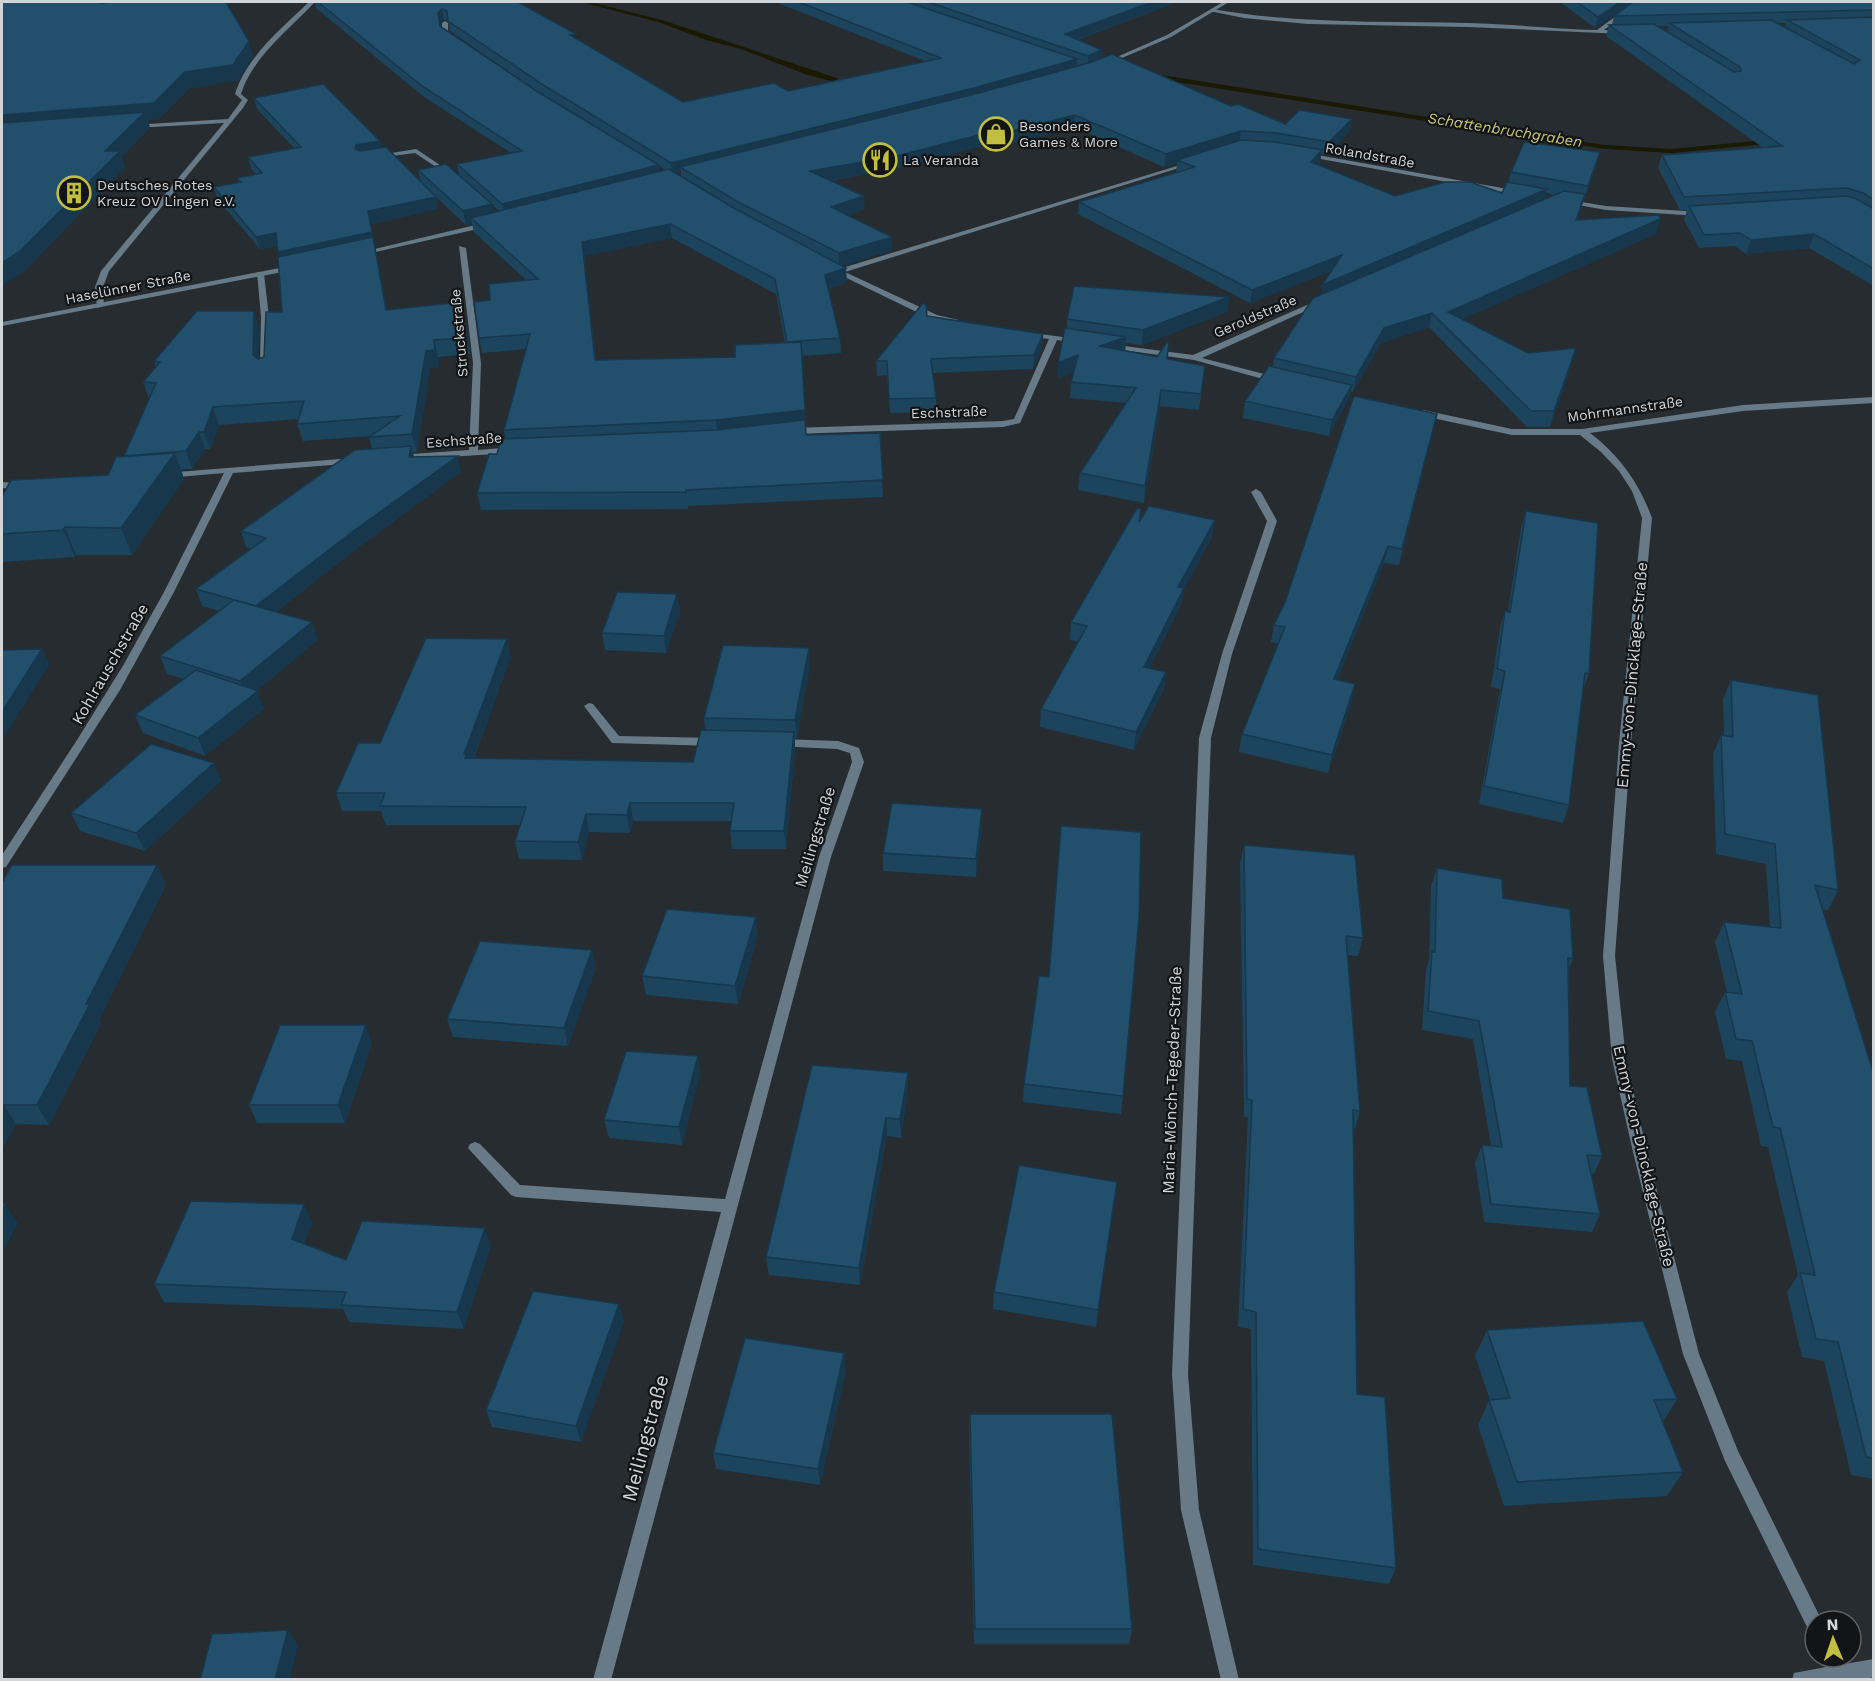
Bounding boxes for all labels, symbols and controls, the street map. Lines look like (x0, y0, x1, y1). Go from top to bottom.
water label: Schattenbruchgraben (1426, 109, 1584, 151)
shop icon: Besonders Games & More (978, 116, 1014, 152)
place label: Besonders Games & More (1019, 118, 1118, 150)
street label: Rolandstraße (1324, 139, 1416, 171)
restaurant icon: La Veranda (862, 142, 898, 178)
place label: La Veranda (903, 152, 979, 168)
building icon: Deutsches Rotes Kreuz OV Lingen e.V. (56, 175, 92, 211)
place label: Deutsches Rotes Kreuz OV Lingen e.V. (97, 177, 235, 209)
street label: Haselünner Straße (64, 267, 192, 307)
street label: Struckstraße (447, 288, 471, 378)
street label: Geroldstraße (1211, 291, 1299, 341)
street label: Mohrmannstraße (1566, 393, 1684, 425)
street label: Eschstraße (911, 403, 987, 421)
street label: Eschstraße (425, 429, 503, 451)
street label: Emmy-von-Dincklage-Straße (1613, 561, 1651, 789)
street label: Kohlrauschstraße (68, 600, 152, 728)
street label: Meilingstraße (791, 784, 839, 890)
street label: Maria-Mönch-Tegeder-Straße (1159, 966, 1185, 1194)
street label: Emmy-von-Dincklage-Straße (1609, 1043, 1679, 1269)
street label: Meilingstraße (617, 1372, 673, 1504)
north arrow (1803, 1609, 1863, 1669)
text: N (1826, 1615, 1839, 1634)

